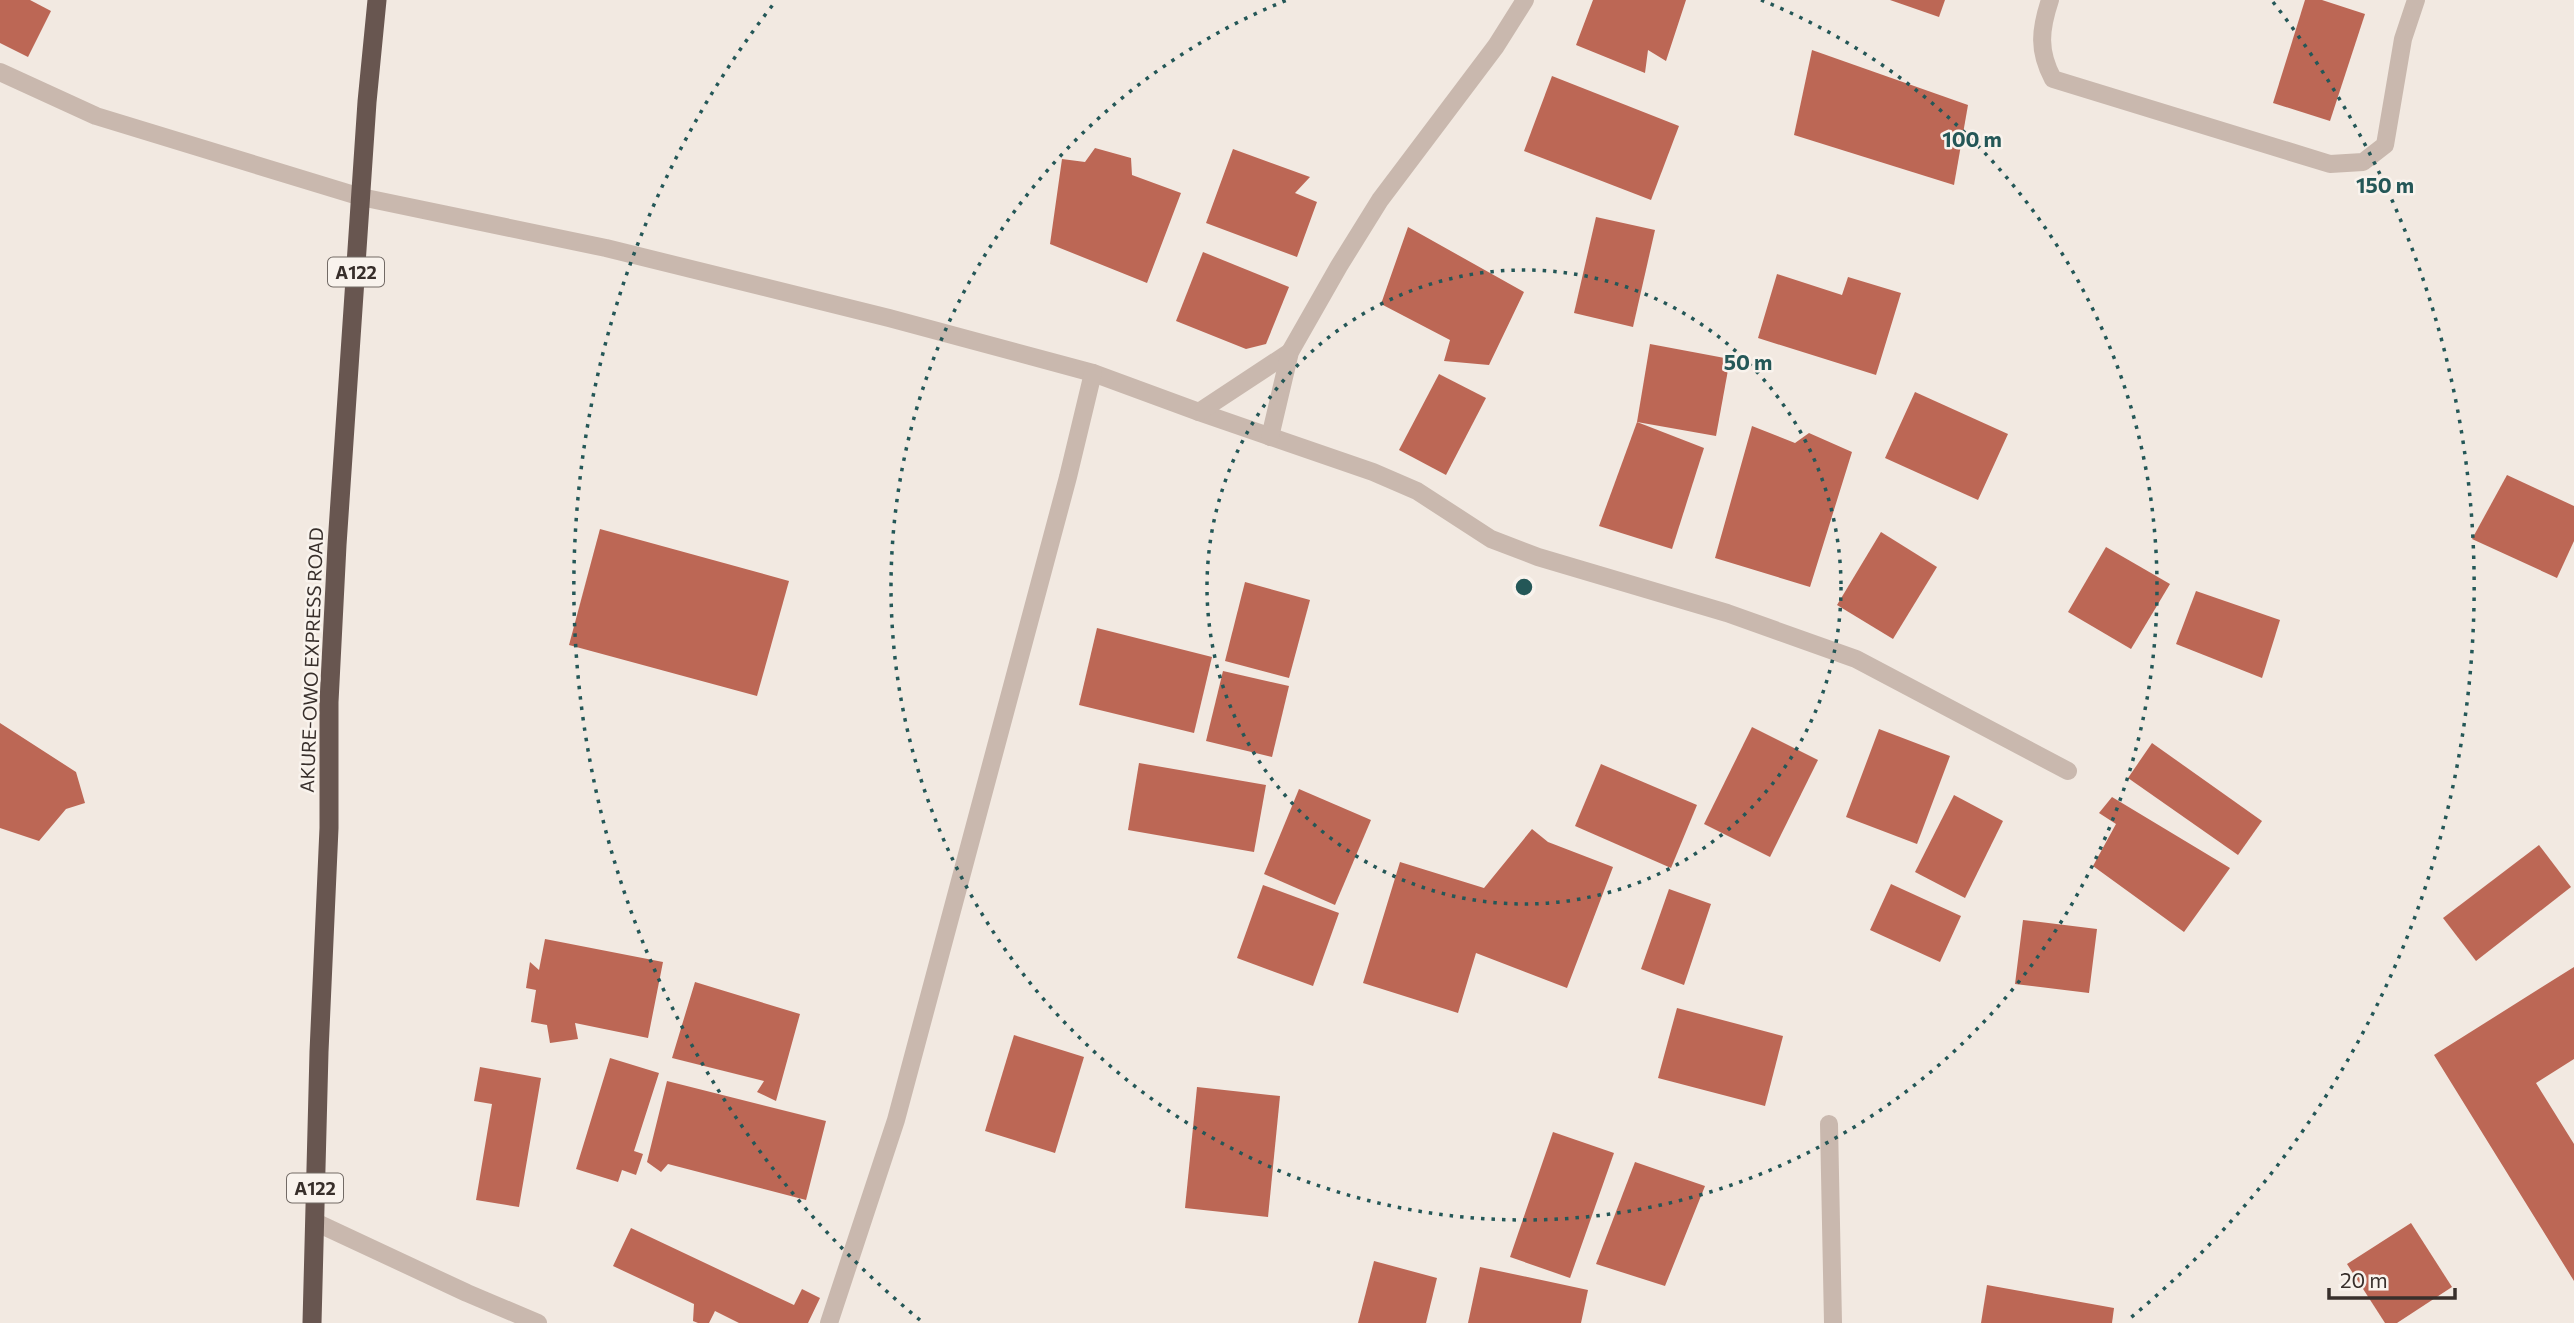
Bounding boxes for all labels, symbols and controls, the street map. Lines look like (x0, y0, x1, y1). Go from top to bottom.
text: 100 m (1942, 126, 2002, 151)
text: 150 m (2356, 172, 2414, 197)
road number: A122 (328, 258, 384, 286)
text: 50 m (1724, 349, 1772, 374)
street label: AKURE-OWO EXPRESS ROAD (295, 527, 327, 793)
centre of rings (1512, 575, 1536, 599)
road number: A122 (287, 1174, 343, 1203)
scale bar (2329, 1256, 2455, 1300)
text: 20 m (2340, 1267, 2388, 1292)

